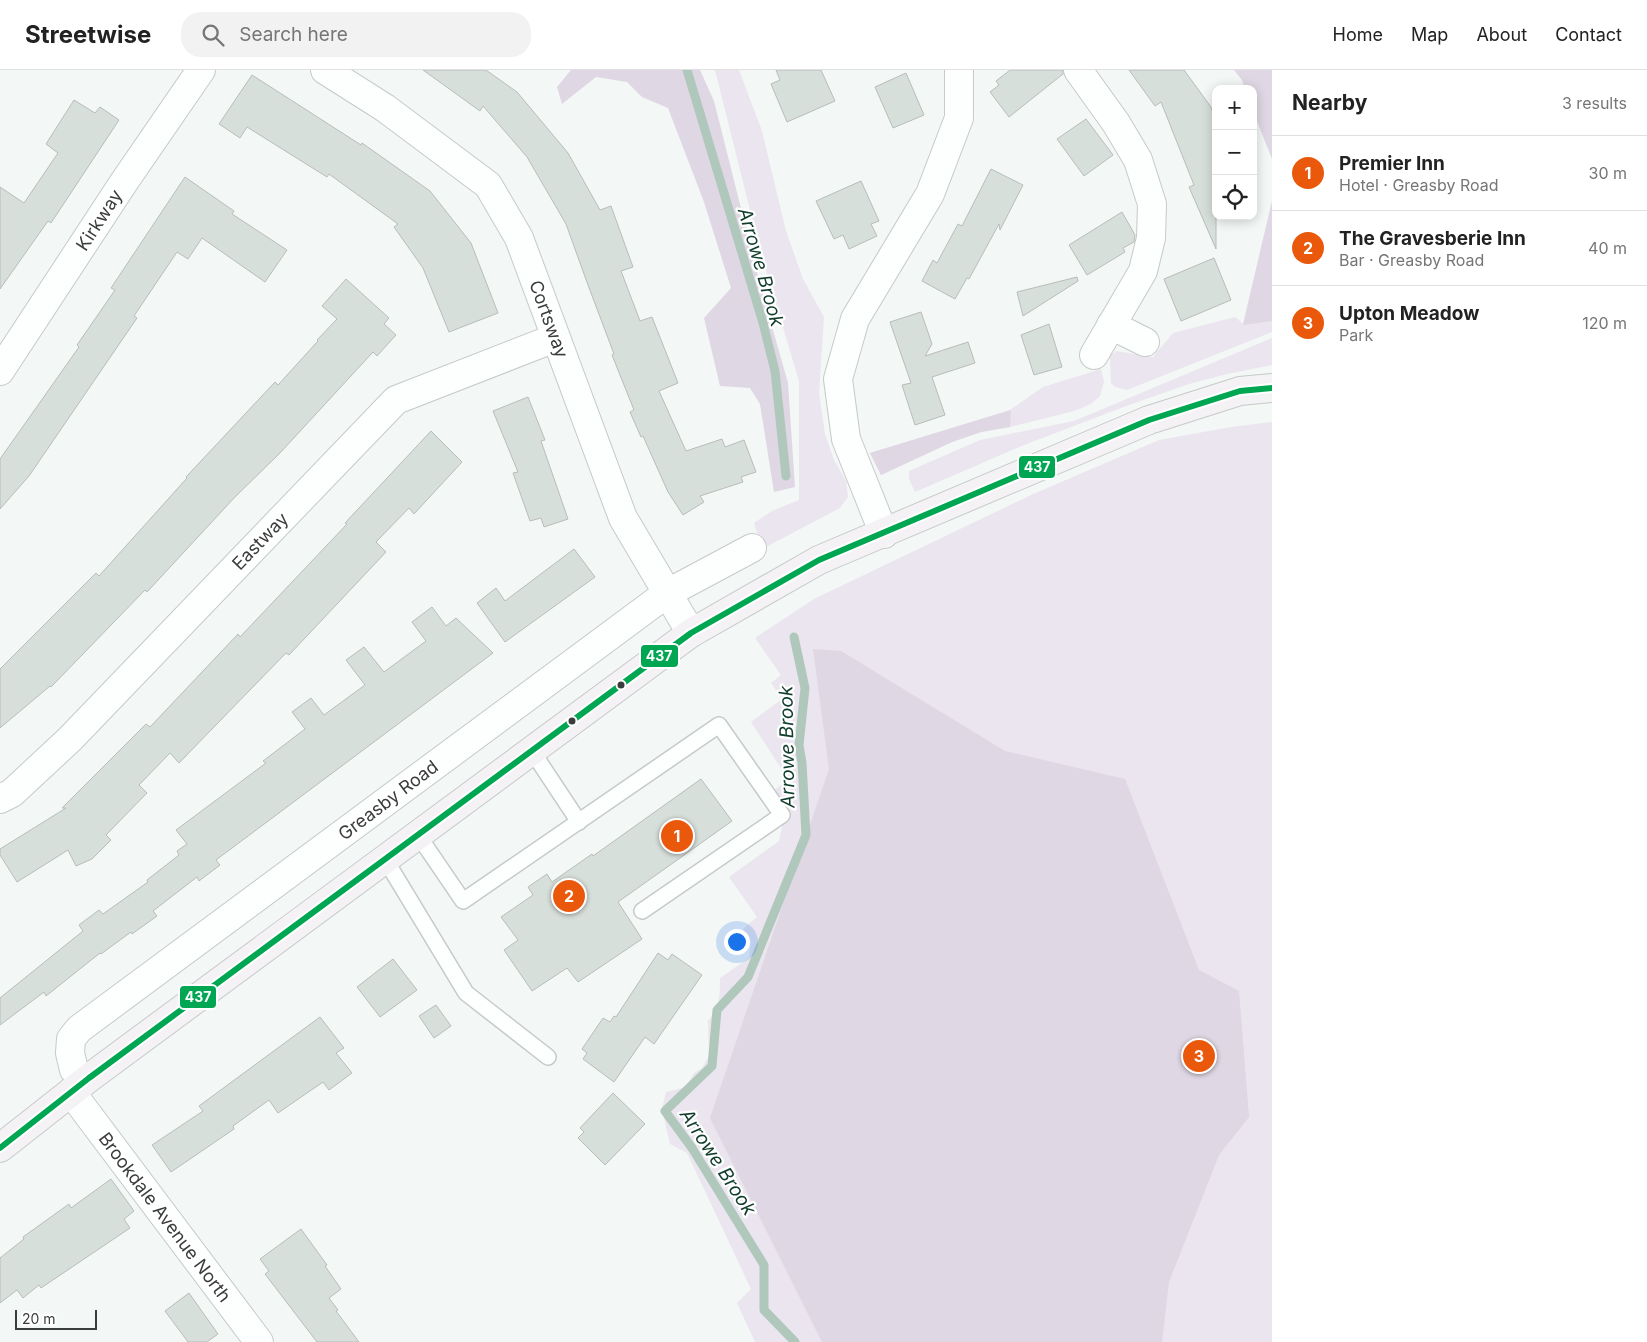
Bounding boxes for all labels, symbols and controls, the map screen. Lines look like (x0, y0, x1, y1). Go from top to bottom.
search box (181, 12, 531, 57)
text: Streetwise (25, 20, 151, 49)
icon: search (199, 21, 227, 49)
text: Search here (239, 23, 348, 46)
text: Home (1333, 24, 1383, 45)
text: Map (1411, 24, 1448, 45)
text: About (1476, 24, 1527, 45)
text: Contact (1555, 24, 1622, 45)
map controls (1212, 85, 1257, 220)
button: + (1212, 85, 1257, 130)
text: Nearby (1292, 90, 1367, 115)
text: 3 results (1562, 93, 1627, 113)
button: − (1212, 130, 1257, 175)
text: Premier Inn (1339, 152, 1445, 175)
text: 1 (1305, 163, 1311, 183)
text: 30 m (1589, 163, 1627, 183)
button: locate (1212, 175, 1257, 220)
text: Hotel · Greasby Road (1339, 175, 1499, 195)
street label: Kirkway (72, 186, 126, 254)
water label: Arrowe Brook (733, 204, 789, 330)
text: The Gravesberie Inn (1339, 227, 1526, 250)
text: 2 (1303, 238, 1313, 258)
text: 40 m (1588, 238, 1627, 258)
text: Bar · Greasby Road (1339, 250, 1484, 270)
street label: Cortsway (525, 277, 573, 361)
text: Upton Meadow (1339, 302, 1479, 325)
text: 3 (1303, 313, 1313, 333)
text: 120 m (1582, 313, 1627, 333)
text: Park (1339, 325, 1373, 345)
line badge: 437 (1018, 455, 1056, 479)
text: 437 (1024, 458, 1050, 475)
street label: Eastway (228, 508, 292, 574)
line badge: 437 (640, 644, 679, 668)
text: 437 (646, 647, 672, 664)
unlabelled marker (616, 680, 626, 690)
water label: Arrowe Brook (774, 685, 800, 809)
unlabelled marker (567, 716, 577, 726)
street label: Greasby Road (334, 756, 442, 844)
pin: 1 (661, 817, 693, 855)
pin: 2 (553, 877, 585, 915)
your location (724, 929, 750, 955)
line badge: 437 (179, 985, 217, 1009)
text: 437 (185, 988, 211, 1005)
pin: 3 (1183, 1037, 1215, 1075)
water label: Arrowe Brook (674, 1104, 761, 1220)
street label: Brookdale Avenue North (94, 1128, 236, 1306)
scale bar (15, 1307, 98, 1330)
text: 20 m (22, 1310, 56, 1327)

